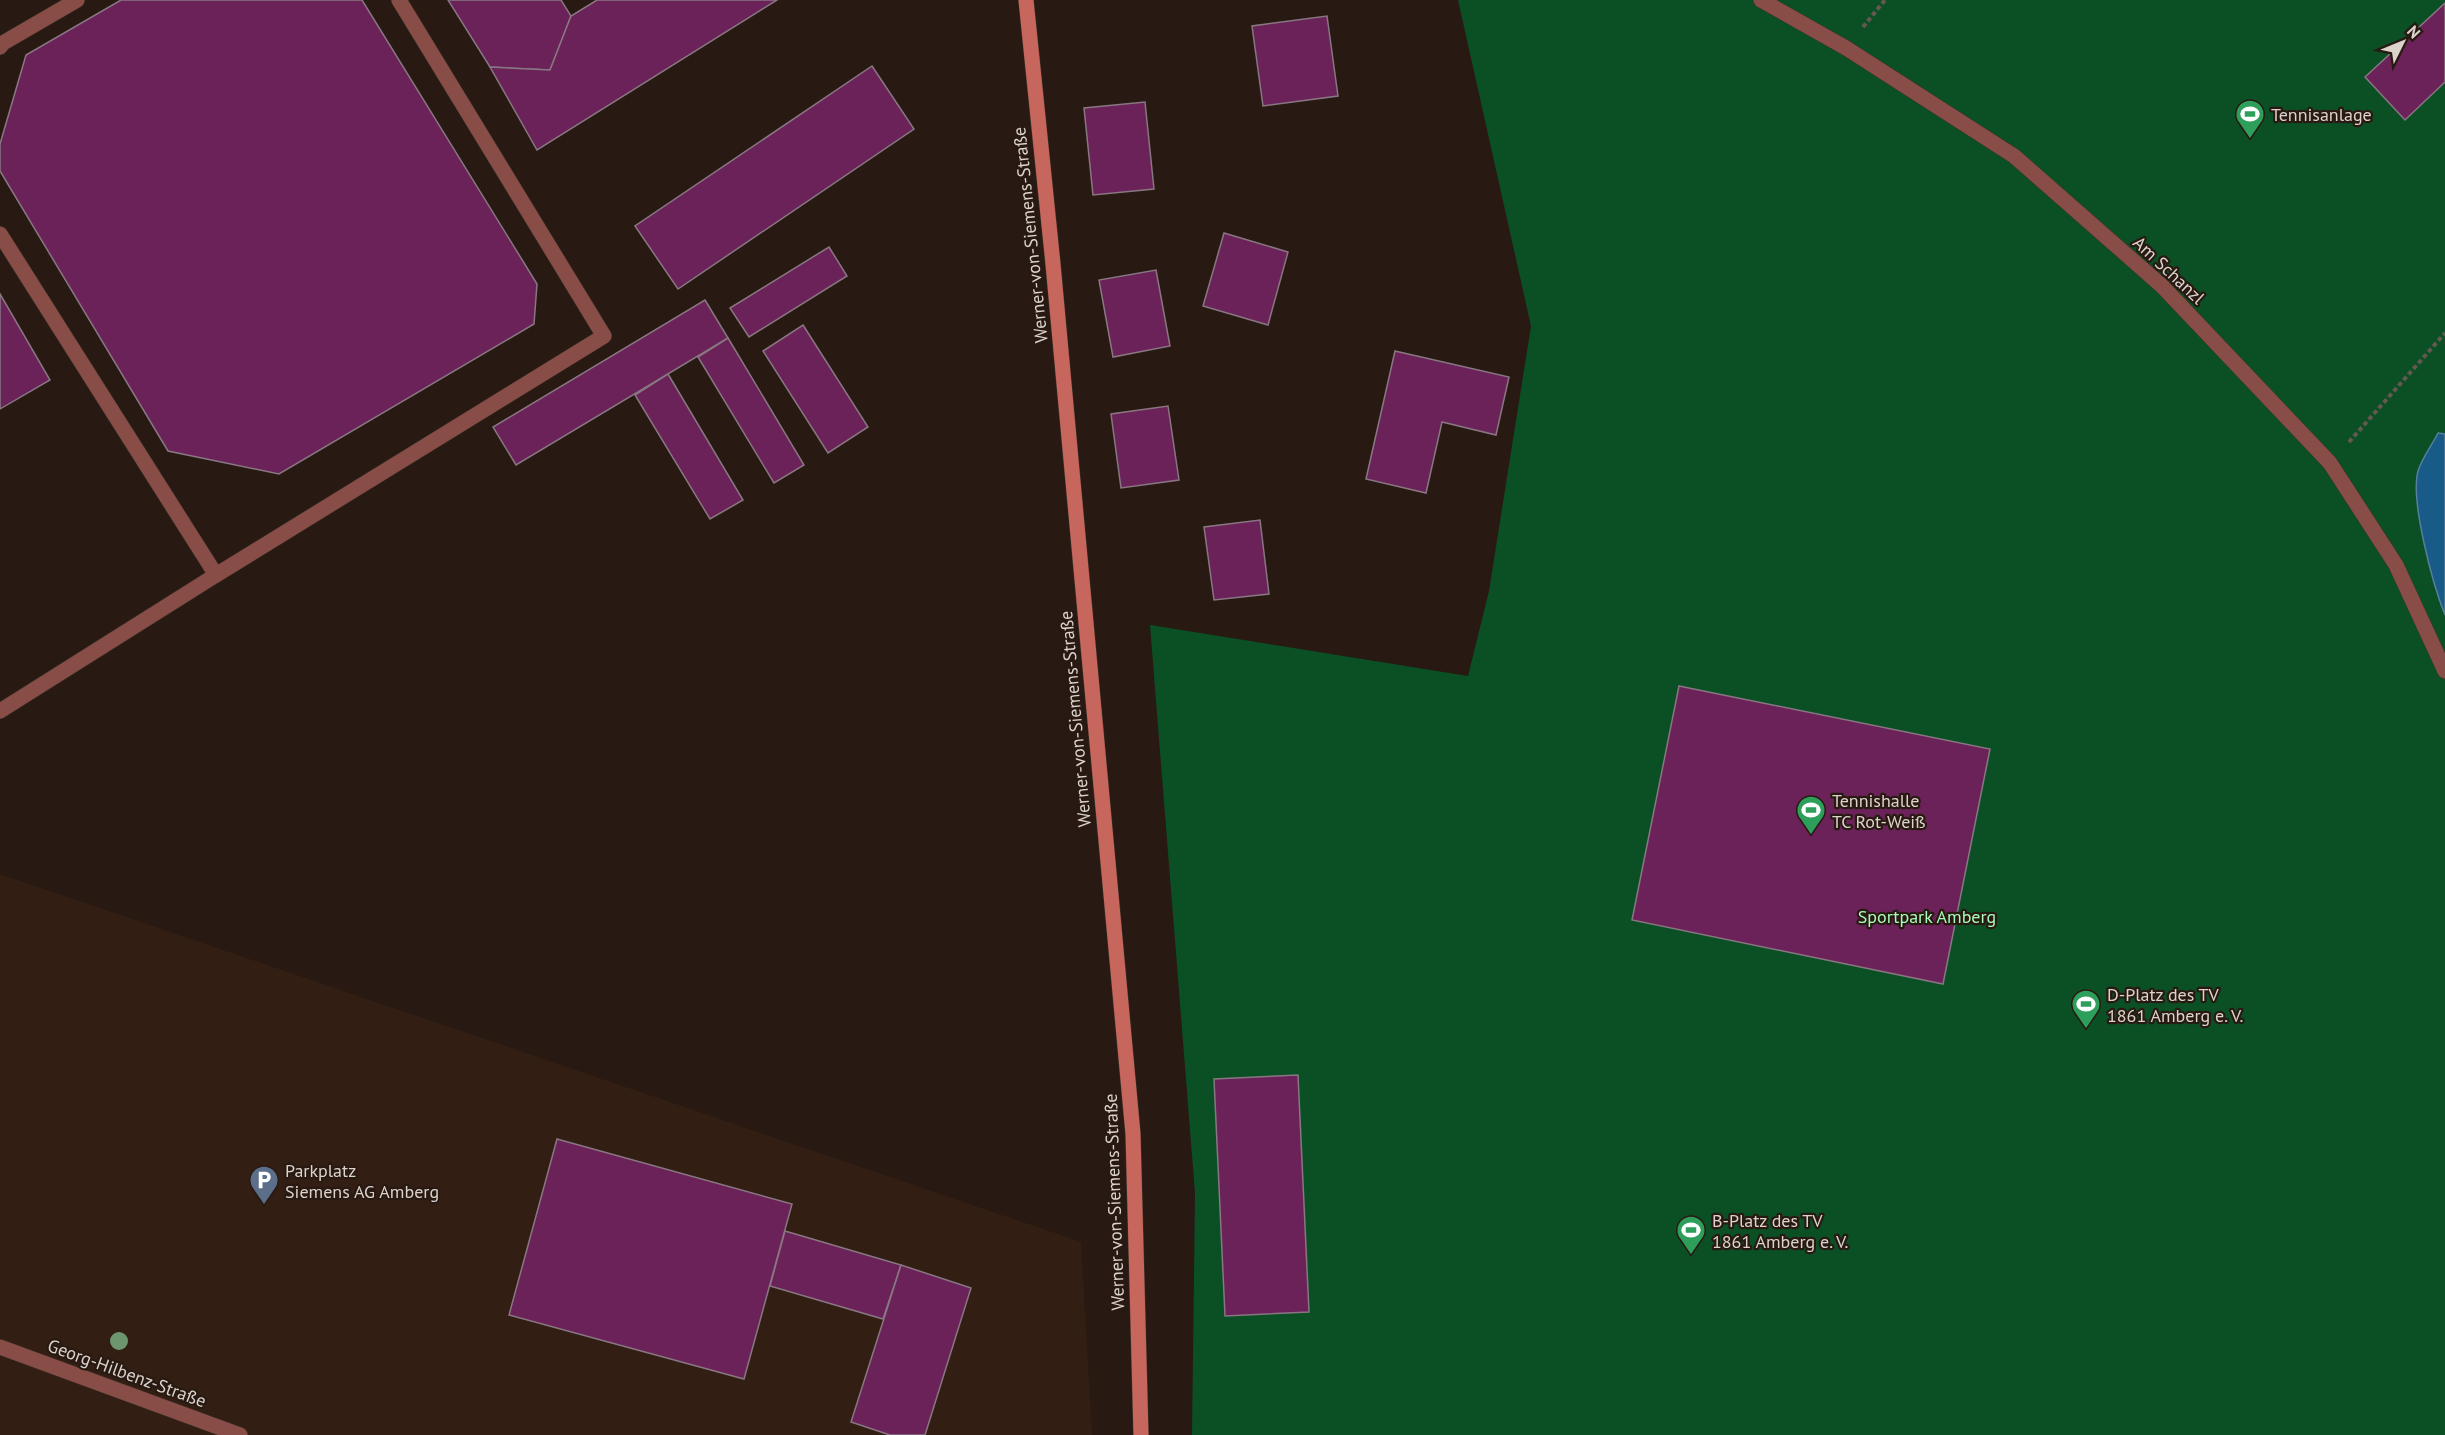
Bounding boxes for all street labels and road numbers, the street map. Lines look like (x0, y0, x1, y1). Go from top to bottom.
street label: Werner-von-Siemens-Straße (1007, 126, 1053, 344)
street label: Am Schanzl (2128, 231, 2210, 309)
street label: Werner-von-Siemens-Straße (1054, 610, 1096, 828)
street label: Werner-von-Siemens-Straße (1099, 1093, 1129, 1311)
street label: Georg-Hilbenz-Straße (45, 1334, 209, 1412)

